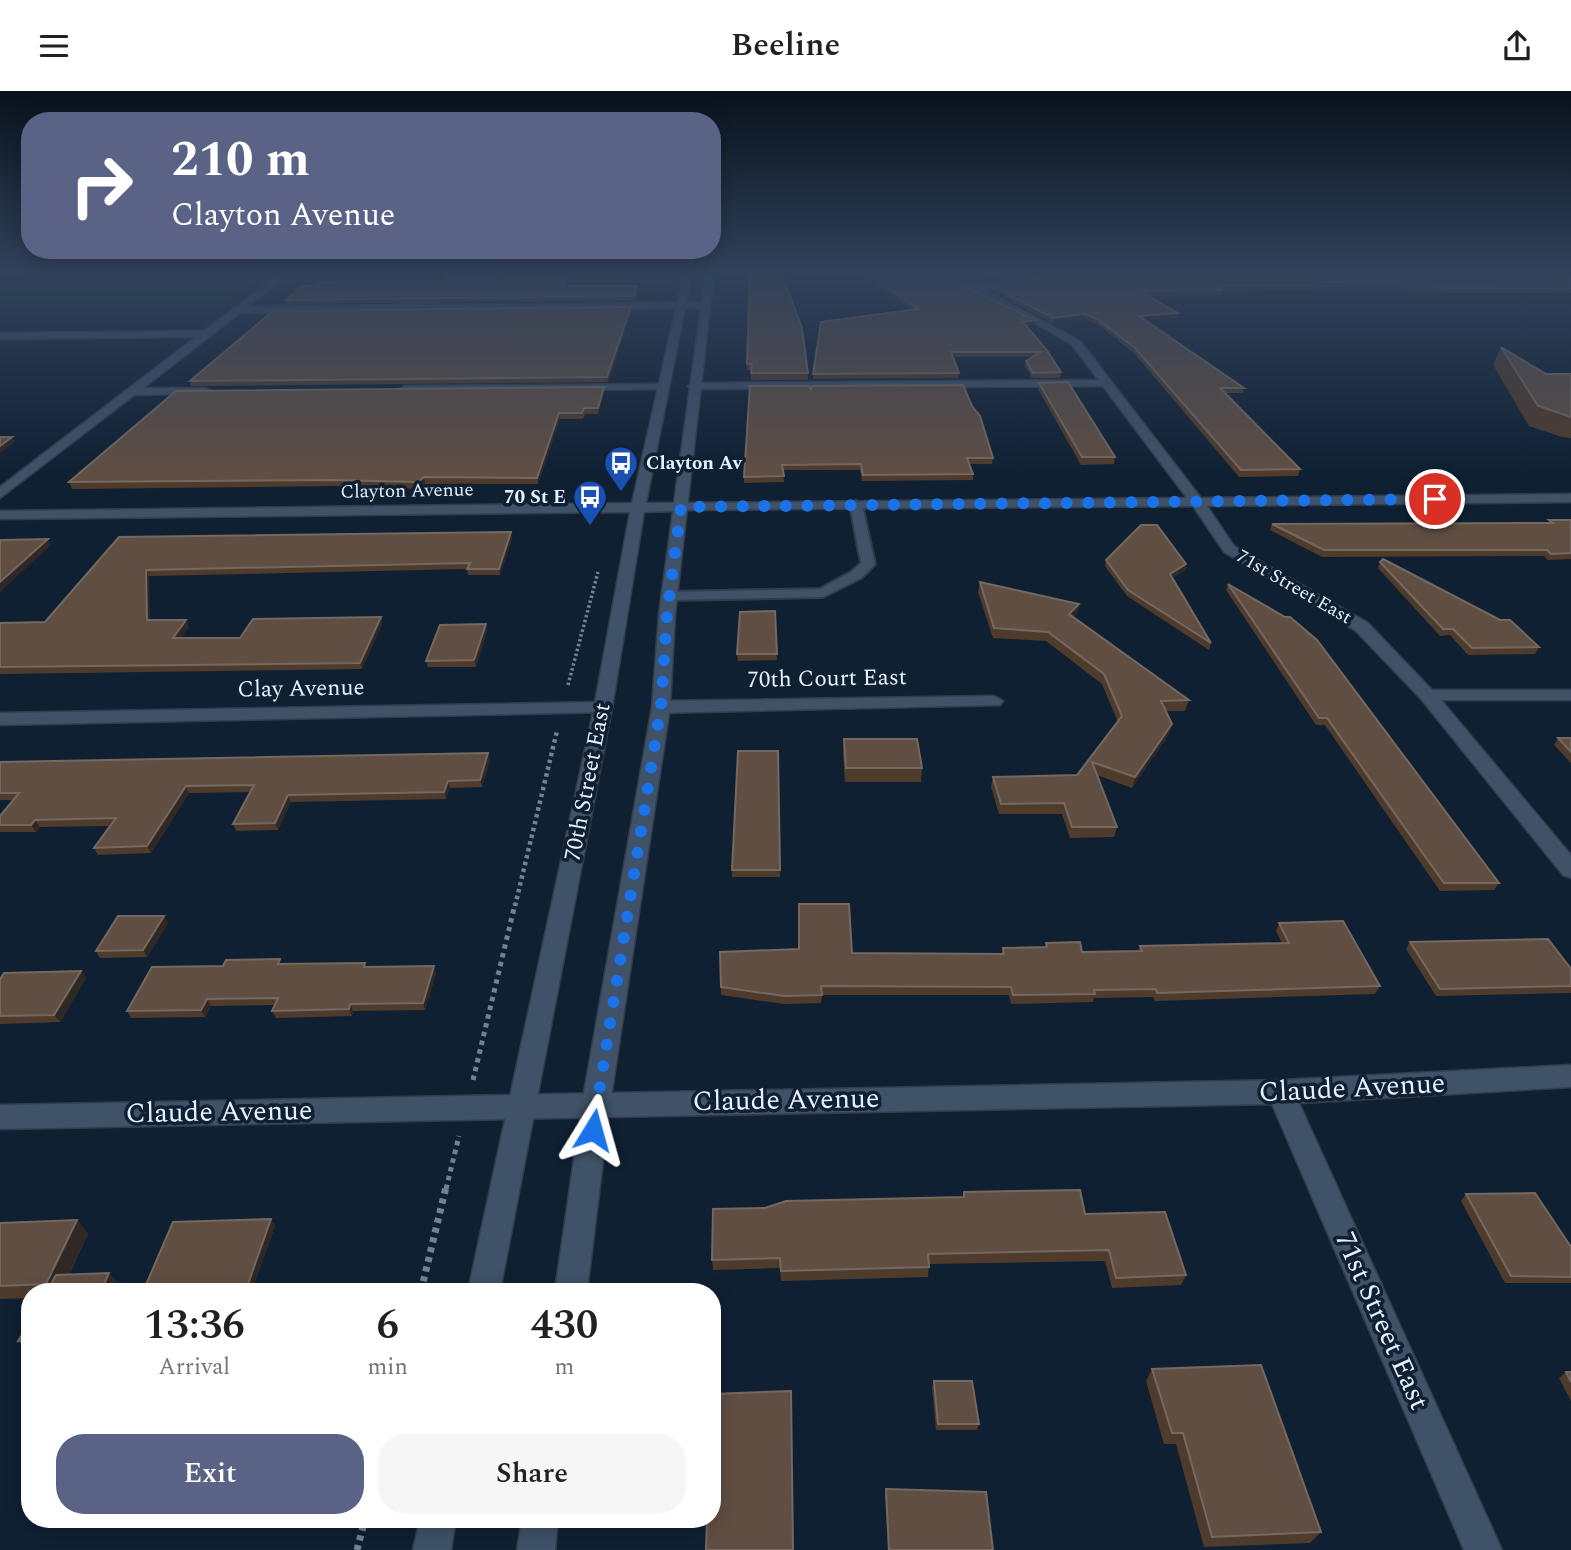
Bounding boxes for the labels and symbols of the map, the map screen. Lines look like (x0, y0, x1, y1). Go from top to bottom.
bus stop icon: Clayton Av (602, 444, 640, 493)
place label: Clayton Av (646, 449, 743, 478)
pin (1405, 469, 1465, 529)
street label: Clayton Avenue (340, 475, 474, 507)
bus stop icon: 70 St E (571, 478, 609, 527)
place label: 70 St E (504, 483, 566, 512)
street label: 71st Street East (1231, 542, 1358, 632)
street label: 70th Court East (747, 660, 907, 698)
street label: Clay Avenue (237, 670, 365, 708)
street label: 70th Street East (556, 700, 620, 864)
street label: Claude Avenue (1258, 1062, 1446, 1114)
street label: Claude Avenue (692, 1077, 880, 1123)
street label: Claude Avenue (125, 1089, 313, 1135)
position arrow (556, 1093, 630, 1167)
street label: 71st Street East (1324, 1225, 1440, 1417)

